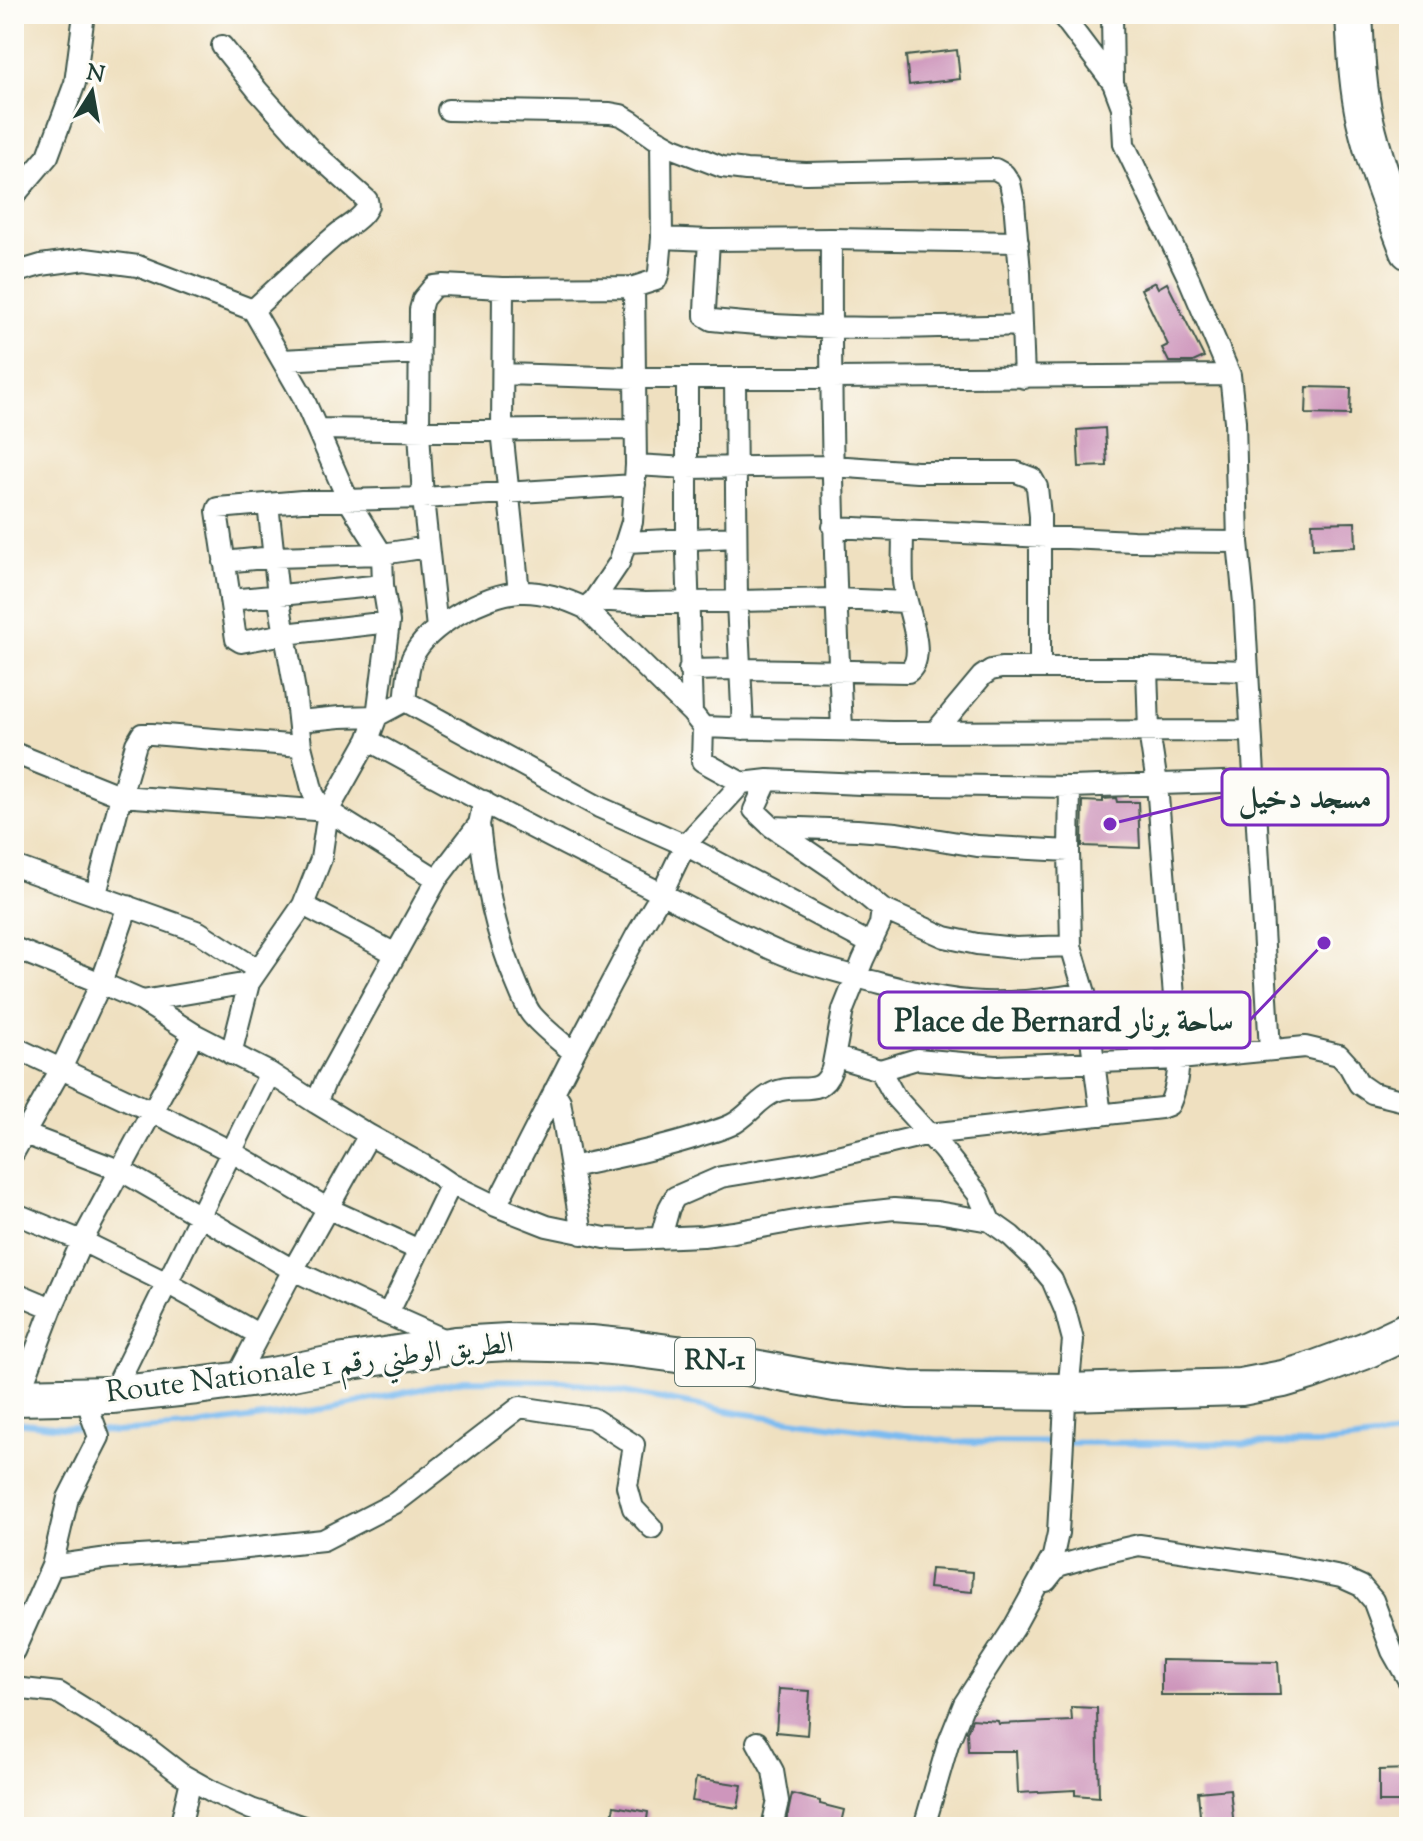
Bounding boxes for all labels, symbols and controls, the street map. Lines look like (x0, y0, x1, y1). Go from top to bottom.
north arrow (52, 52, 132, 132)
text: N (84, 58, 107, 93)
callout: مسجد دخيل (1222, 769, 1388, 825)
text: مسجد دخيل (1238, 777, 1372, 823)
callout: Place de Bernard ساحة برنار (879, 992, 1250, 1048)
text: Place de Bernard ساحة برنار (894, 1000, 1234, 1046)
street label: Route Nationale الطريق الوطني رقم 1 (104, 1323, 517, 1419)
road number: RN-1 (675, 1338, 755, 1386)

